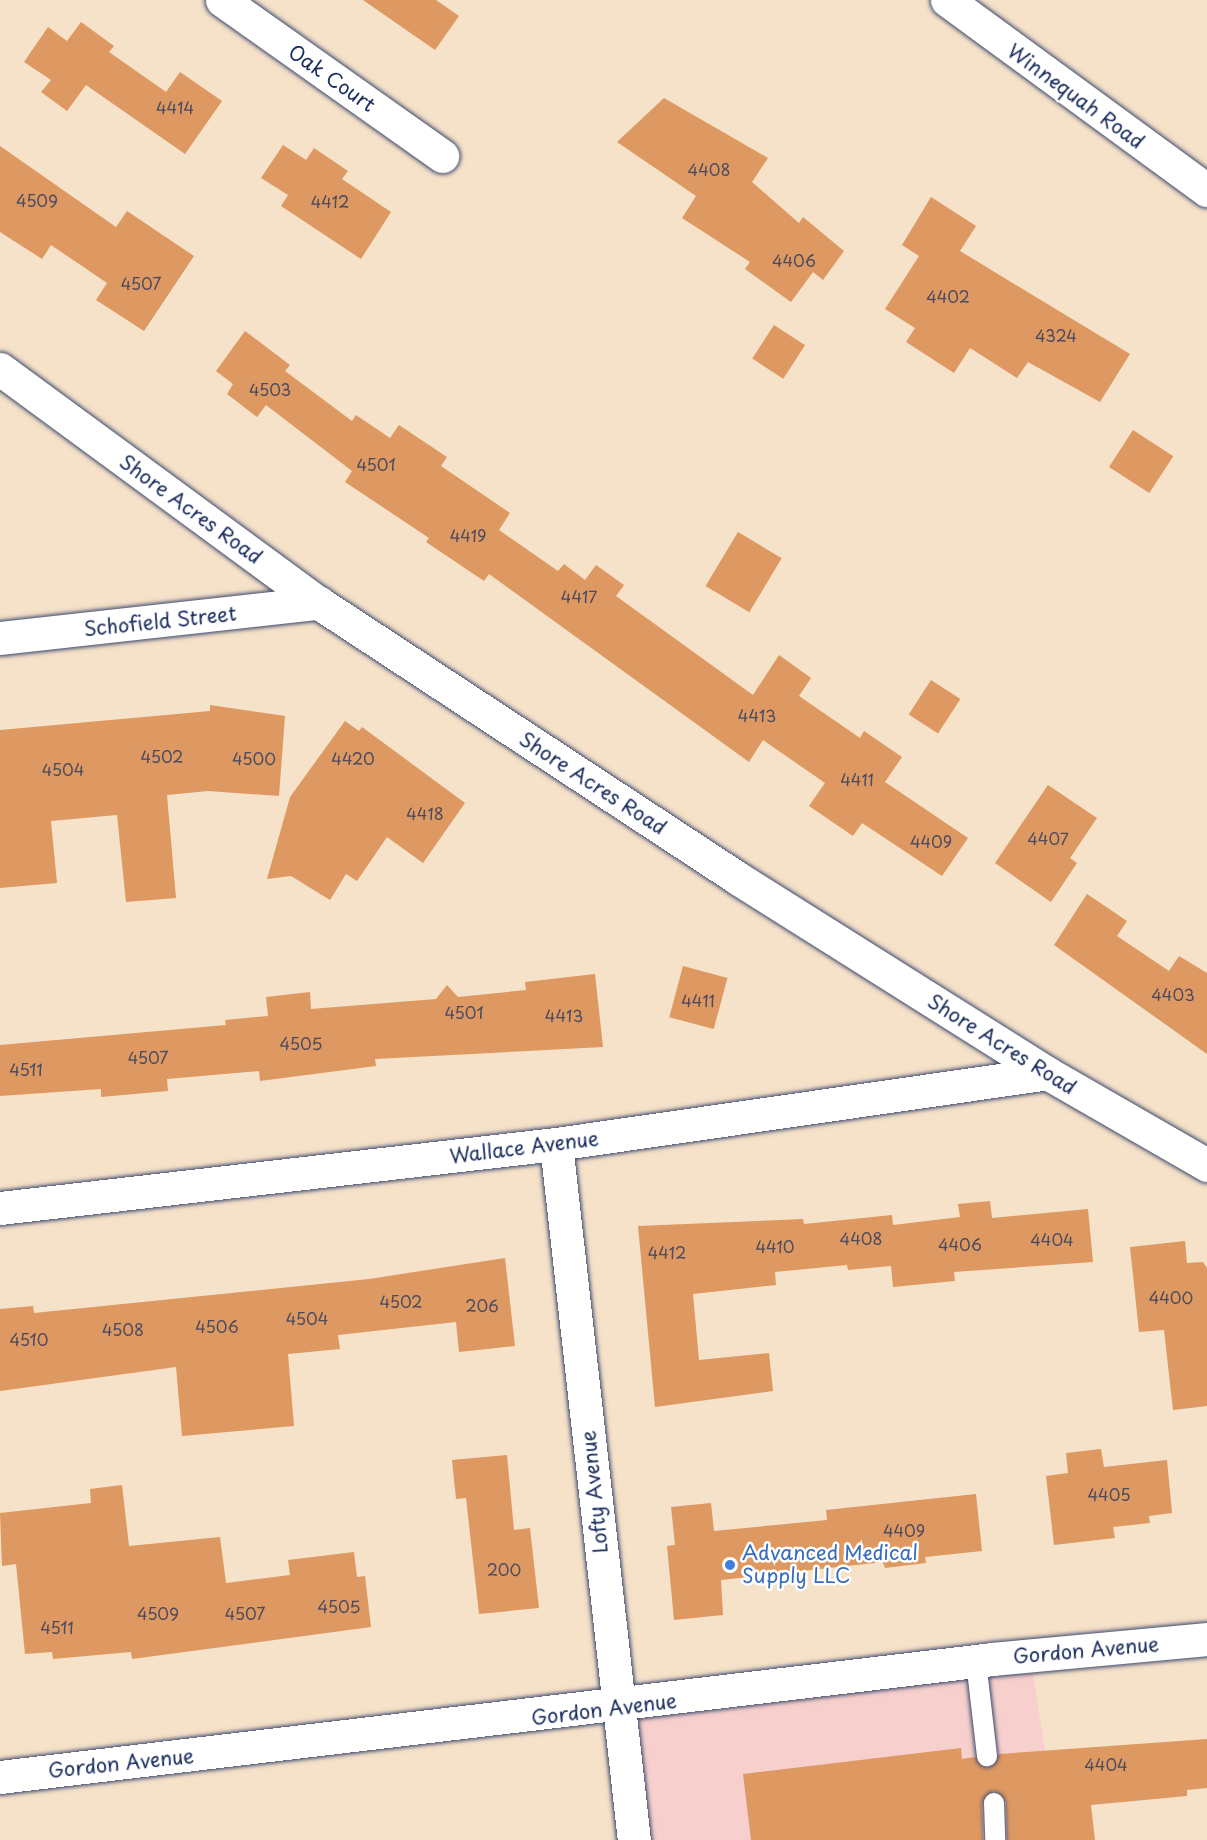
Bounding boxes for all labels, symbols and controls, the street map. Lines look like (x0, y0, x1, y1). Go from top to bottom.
street label: Winnequah Road (1003, 38, 1149, 154)
street label: Oak Court (283, 39, 381, 117)
house number: 4414 (156, 97, 194, 117)
house number: 4408 (688, 159, 730, 179)
house number: 4509 (16, 190, 58, 210)
house number: 4412 (311, 191, 349, 211)
house number: 4406 (772, 250, 816, 270)
house number: 4507 (121, 273, 161, 293)
house number: 4402 (926, 286, 970, 306)
house number: 4324 (1035, 325, 1077, 345)
house number: 4503 (249, 379, 291, 399)
street label: Shore Acres Road (114, 449, 268, 569)
house number: 4501 (356, 454, 396, 474)
house number: 4419 (450, 525, 486, 545)
house number: 4417 (561, 586, 597, 606)
street label: Schofield Street (83, 601, 237, 641)
house number: 4413 (738, 705, 776, 725)
street label: Shore Acres Road (514, 726, 672, 840)
house number: 4502 (141, 746, 183, 766)
house number: 4500 (232, 748, 276, 768)
house number: 4420 (331, 748, 375, 768)
house number: 4504 (42, 759, 84, 779)
house number: 4411 (840, 769, 874, 789)
house number: 4418 (406, 803, 444, 823)
house number: 4407 (1027, 828, 1069, 848)
house number: 4409 (910, 831, 952, 851)
house number: 4403 (1151, 984, 1195, 1004)
street label: Shore Acres Road (923, 988, 1081, 1100)
house number: 4411 (681, 990, 715, 1010)
house number: 4501 (444, 1002, 484, 1022)
house number: 4413 (545, 1005, 583, 1025)
house number: 4505 (280, 1033, 322, 1053)
house number: 4507 (128, 1047, 168, 1067)
house number: 4511 (9, 1059, 43, 1079)
street label: Wallace Avenue (448, 1126, 600, 1168)
house number: 4408 (840, 1228, 882, 1248)
house number: 4404 (1030, 1229, 1074, 1249)
house number: 4406 (938, 1234, 982, 1254)
house number: 4410 (755, 1236, 795, 1256)
house number: 4412 (648, 1242, 686, 1262)
house number: 4400 (1149, 1287, 1193, 1307)
house number: 4502 (380, 1291, 422, 1311)
house number: 206 (465, 1295, 499, 1315)
house number: 4504 (286, 1308, 328, 1328)
house number: 4506 (195, 1316, 239, 1336)
house number: 4508 (102, 1319, 144, 1339)
house number: 4510 (10, 1329, 48, 1349)
street label: Lofty Avenue (576, 1430, 612, 1554)
house number: 4405 (1087, 1484, 1131, 1504)
house number: 4409 (883, 1520, 925, 1540)
place label: Advanced Medical Supply LLC (742, 1541, 920, 1588)
marker: Advanced Medical Supply LLC (723, 1558, 737, 1572)
house number: 200 (487, 1559, 521, 1579)
house number: 4505 (318, 1596, 360, 1616)
house number: 4509 (137, 1603, 179, 1623)
house number: 4507 (225, 1603, 265, 1623)
house number: 4511 (40, 1617, 74, 1637)
street label: Gordon Avenue (1012, 1632, 1160, 1668)
street label: Gordon Avenue (530, 1688, 678, 1730)
street label: Gordon Avenue (47, 1743, 195, 1783)
house number: 4404 (1084, 1754, 1128, 1774)

